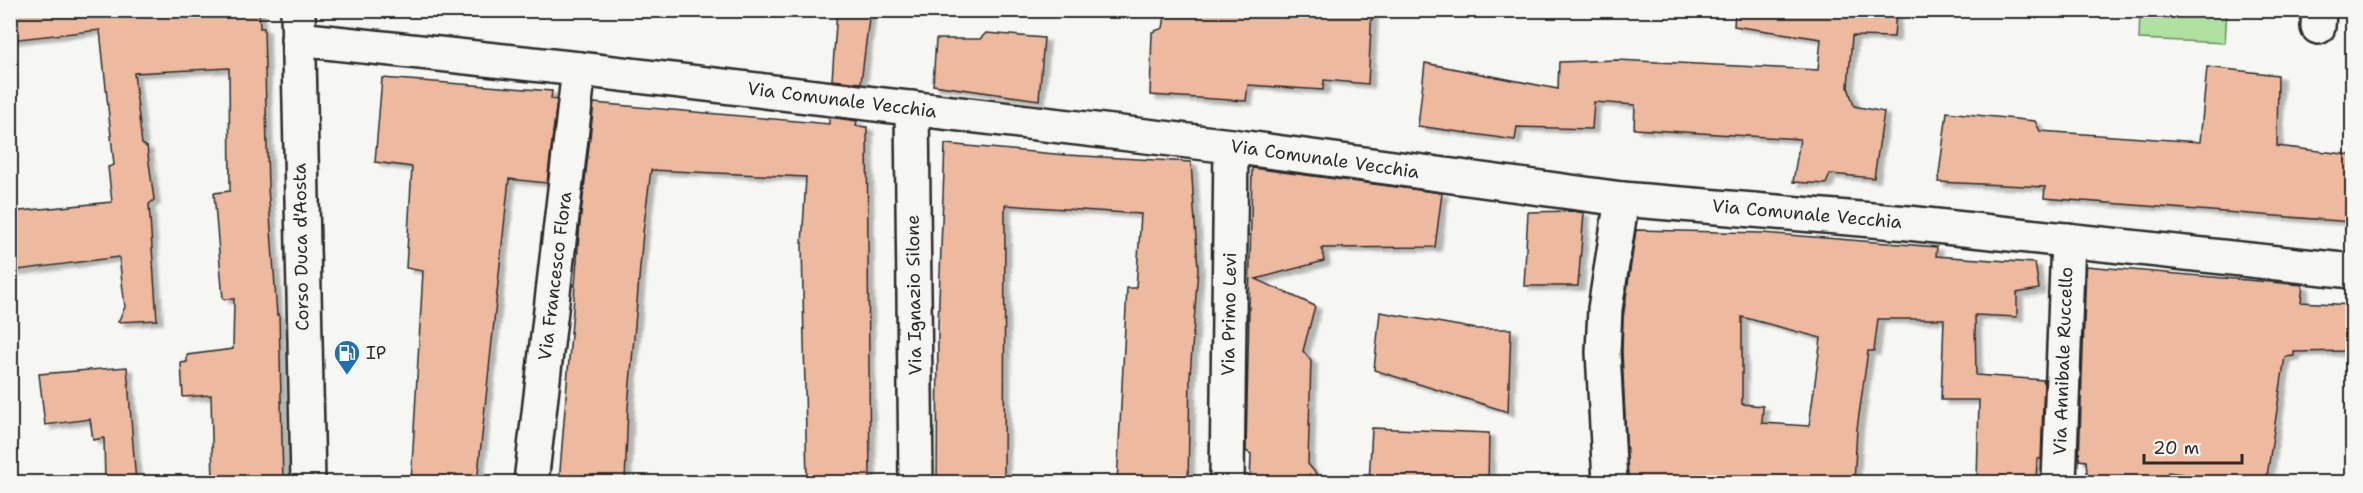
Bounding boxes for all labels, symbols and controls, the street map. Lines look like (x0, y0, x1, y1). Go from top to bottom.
street label: Via Comunale Vecchia (746, 76, 938, 124)
street label: Via Comunale Vecchia (1229, 134, 1421, 184)
street label: Corso Duca d'Aosta (288, 163, 314, 331)
street label: Via Francesco Flora (533, 190, 577, 362)
street label: Via Comunale Vecchia (1711, 194, 1903, 234)
street label: Via Ignazio Silone (901, 214, 927, 376)
street label: Via Primo Levi (1216, 252, 1242, 376)
street label: Via Annibale Ruccello (2048, 266, 2078, 456)
fuel station icon: IP (332, 338, 362, 376)
place label: IP (366, 341, 386, 365)
scale bar (2144, 427, 2242, 465)
text: 20 m (2153, 436, 2199, 460)

